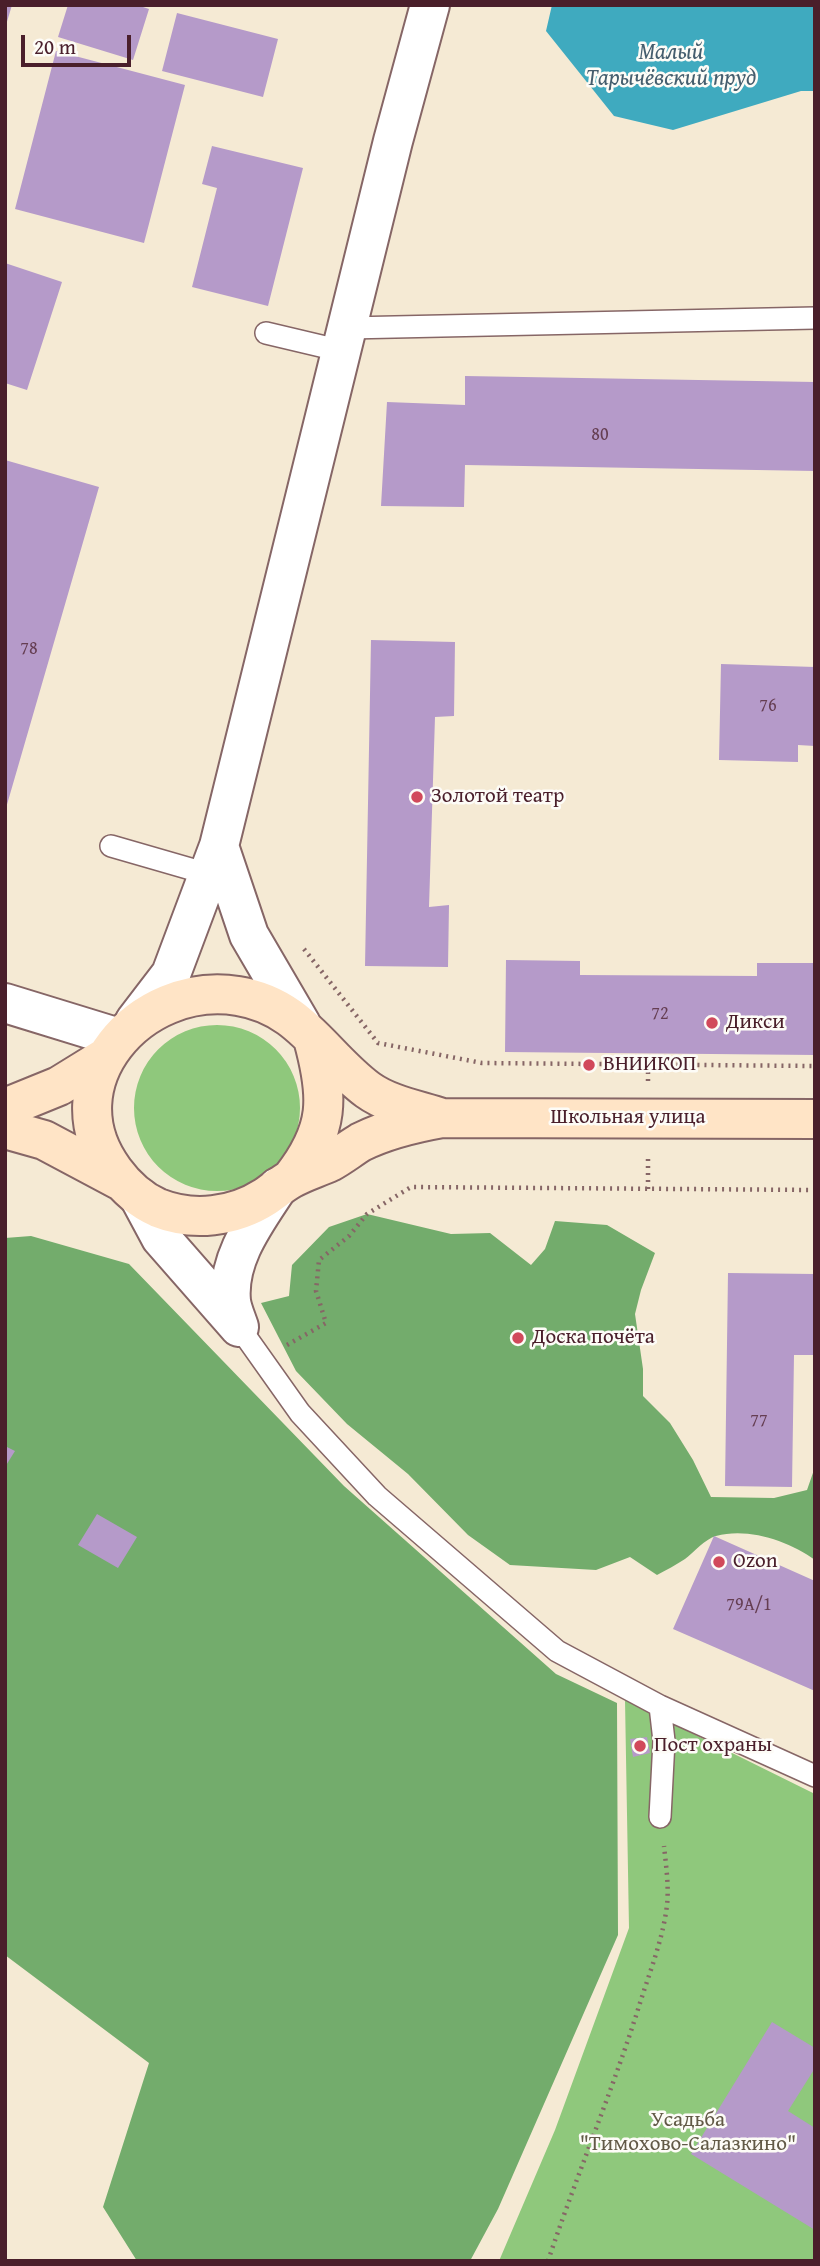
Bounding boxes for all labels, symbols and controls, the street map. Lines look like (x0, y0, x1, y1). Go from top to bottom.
scale bar (24, 21, 135, 65)
text: 20 m (34, 31, 76, 62)
water label: Малый Тарычёвский пруд (586, 39, 756, 93)
house number: 80 (591, 424, 609, 446)
house number: 78 (20, 638, 38, 660)
house number: 76 (759, 695, 777, 717)
place label: Золотой театр (431, 784, 564, 810)
marker: Золотой театр (409, 789, 425, 805)
house number: 72 (651, 1003, 669, 1025)
place label: Дикси (726, 1010, 785, 1036)
marker: Дикси (704, 1015, 720, 1031)
place label: ВНИИКОП (603, 1052, 696, 1078)
marker: ВНИИКОП (581, 1057, 597, 1073)
street label: Школьная улица (551, 1105, 705, 1131)
place label: Доска почёта (532, 1325, 655, 1351)
marker: Доска почёта (510, 1330, 526, 1346)
house number: 77 (750, 1410, 768, 1432)
place label: Ozon (733, 1549, 777, 1575)
marker: Ozon (711, 1554, 727, 1570)
house number: 79А/1 (726, 1594, 772, 1616)
place label: Пост охраны (654, 1733, 772, 1759)
marker: Пост охраны (632, 1738, 648, 1754)
park label: Усадьба "Тимохово-Салазкино" (580, 2108, 796, 2158)

